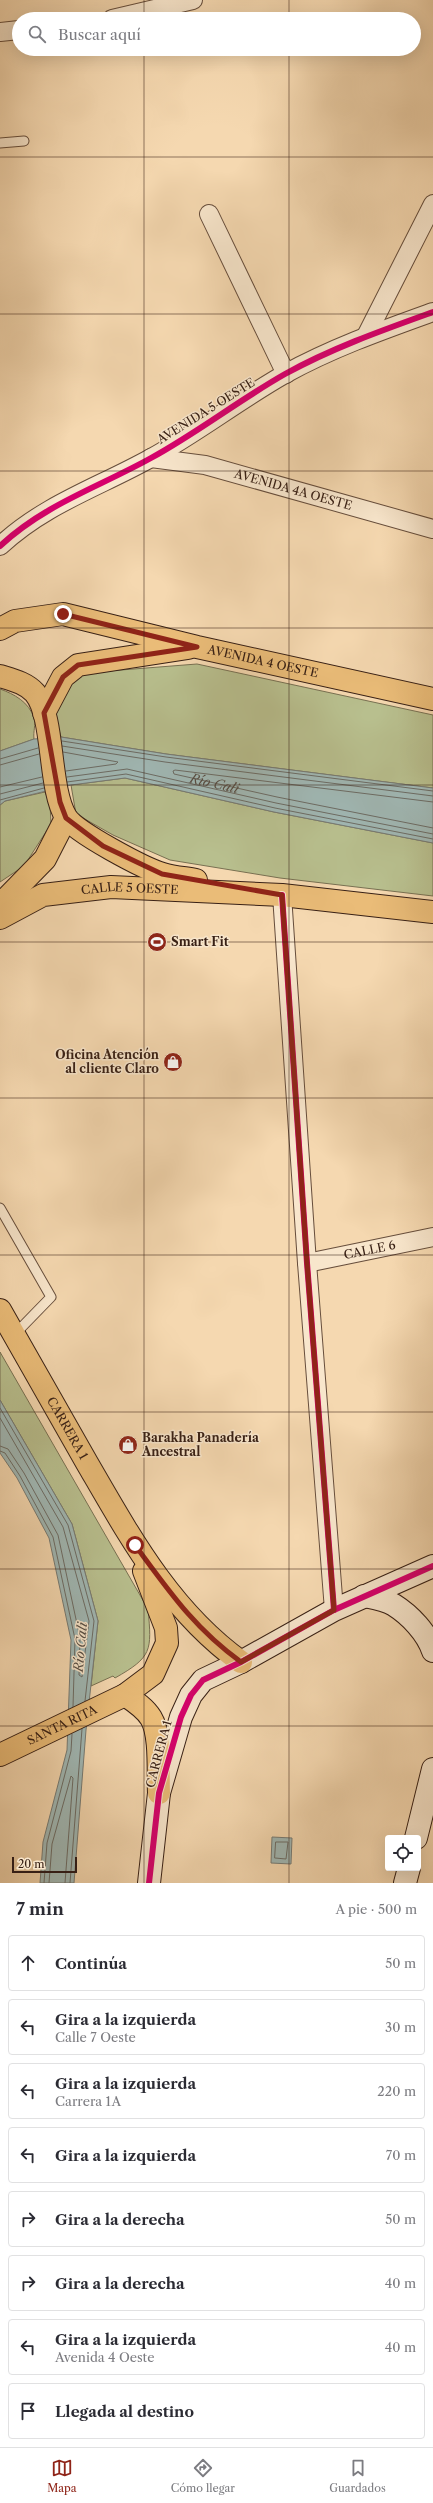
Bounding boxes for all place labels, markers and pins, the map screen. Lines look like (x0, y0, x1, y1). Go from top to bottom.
sports icon: Smart Fit (146, 931, 168, 953)
place label: Smart Fit (171, 934, 229, 949)
place label: Oficina Atención al cliente Claro (55, 1047, 160, 1076)
shop icon: Oficina Atención al cliente Claro (162, 1051, 184, 1073)
place label: Barakha Panadería Ancestral (141, 1430, 260, 1459)
shop icon: Barakha Panadería Ancestral (117, 1434, 139, 1456)

